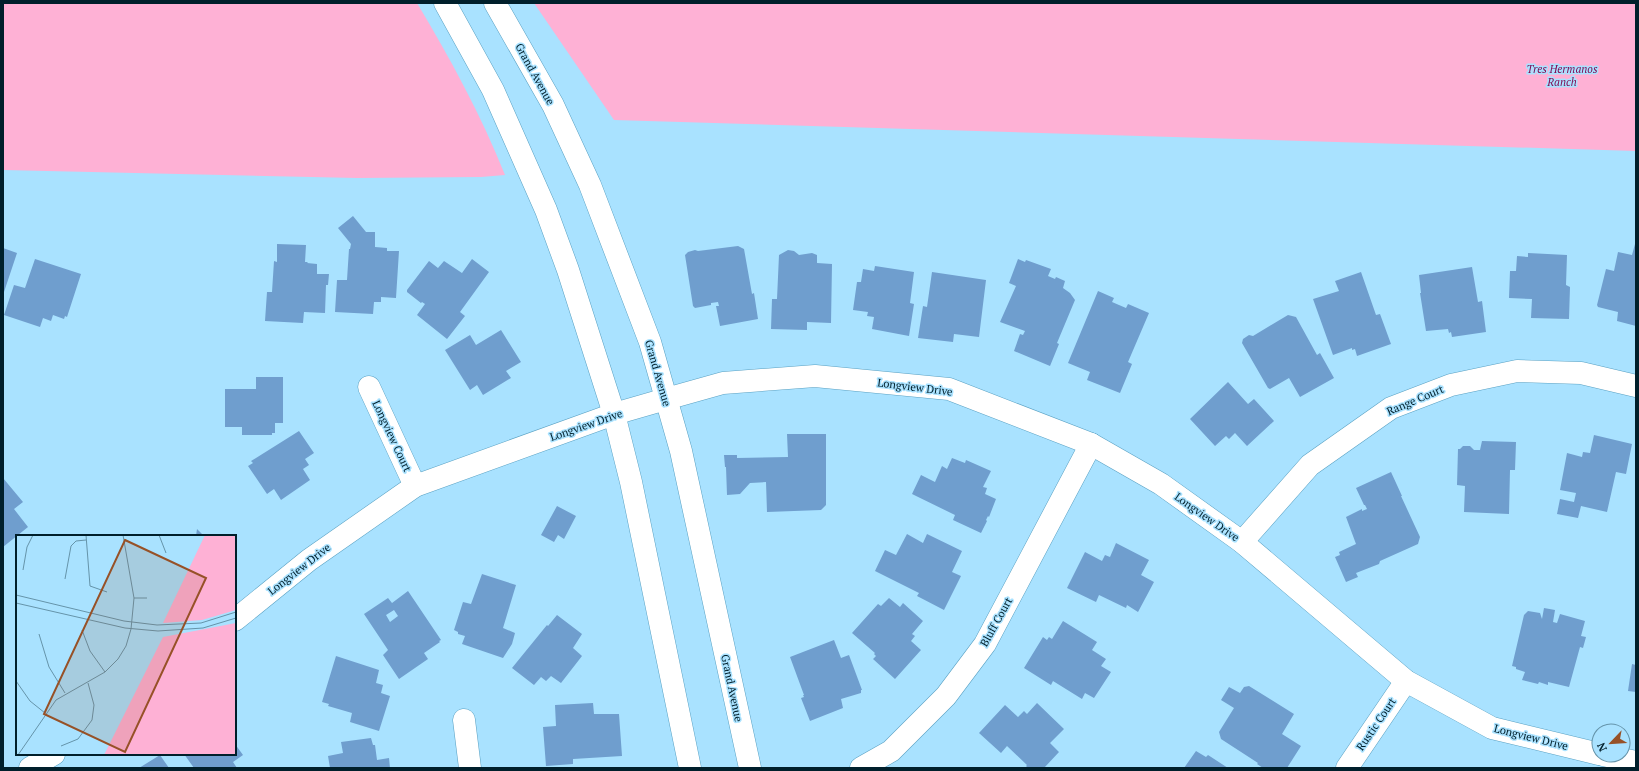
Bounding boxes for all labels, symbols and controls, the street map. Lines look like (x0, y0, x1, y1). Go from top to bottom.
street label: Grand Avenue (512, 41, 558, 108)
park label: Tres Hermanos Ranch (1526, 62, 1598, 89)
street label: Grand Avenue (642, 338, 674, 408)
street label: Longview Drive (877, 375, 954, 399)
street label: Range Court (1384, 382, 1446, 418)
street label: Longview Court (369, 398, 415, 474)
street label: Longview Drive (548, 406, 625, 444)
street label: Longview Drive (1172, 490, 1242, 545)
inset map (16, 535, 236, 755)
street label: Longview Drive (265, 540, 334, 598)
street label: Bluff Court (977, 595, 1015, 649)
street label: Grand Avenue (718, 653, 746, 723)
street label: Rustic Court (1353, 695, 1399, 753)
street label: Longview Drive (1493, 721, 1570, 753)
north arrow (1591, 723, 1631, 763)
text: N (1594, 740, 1610, 754)

